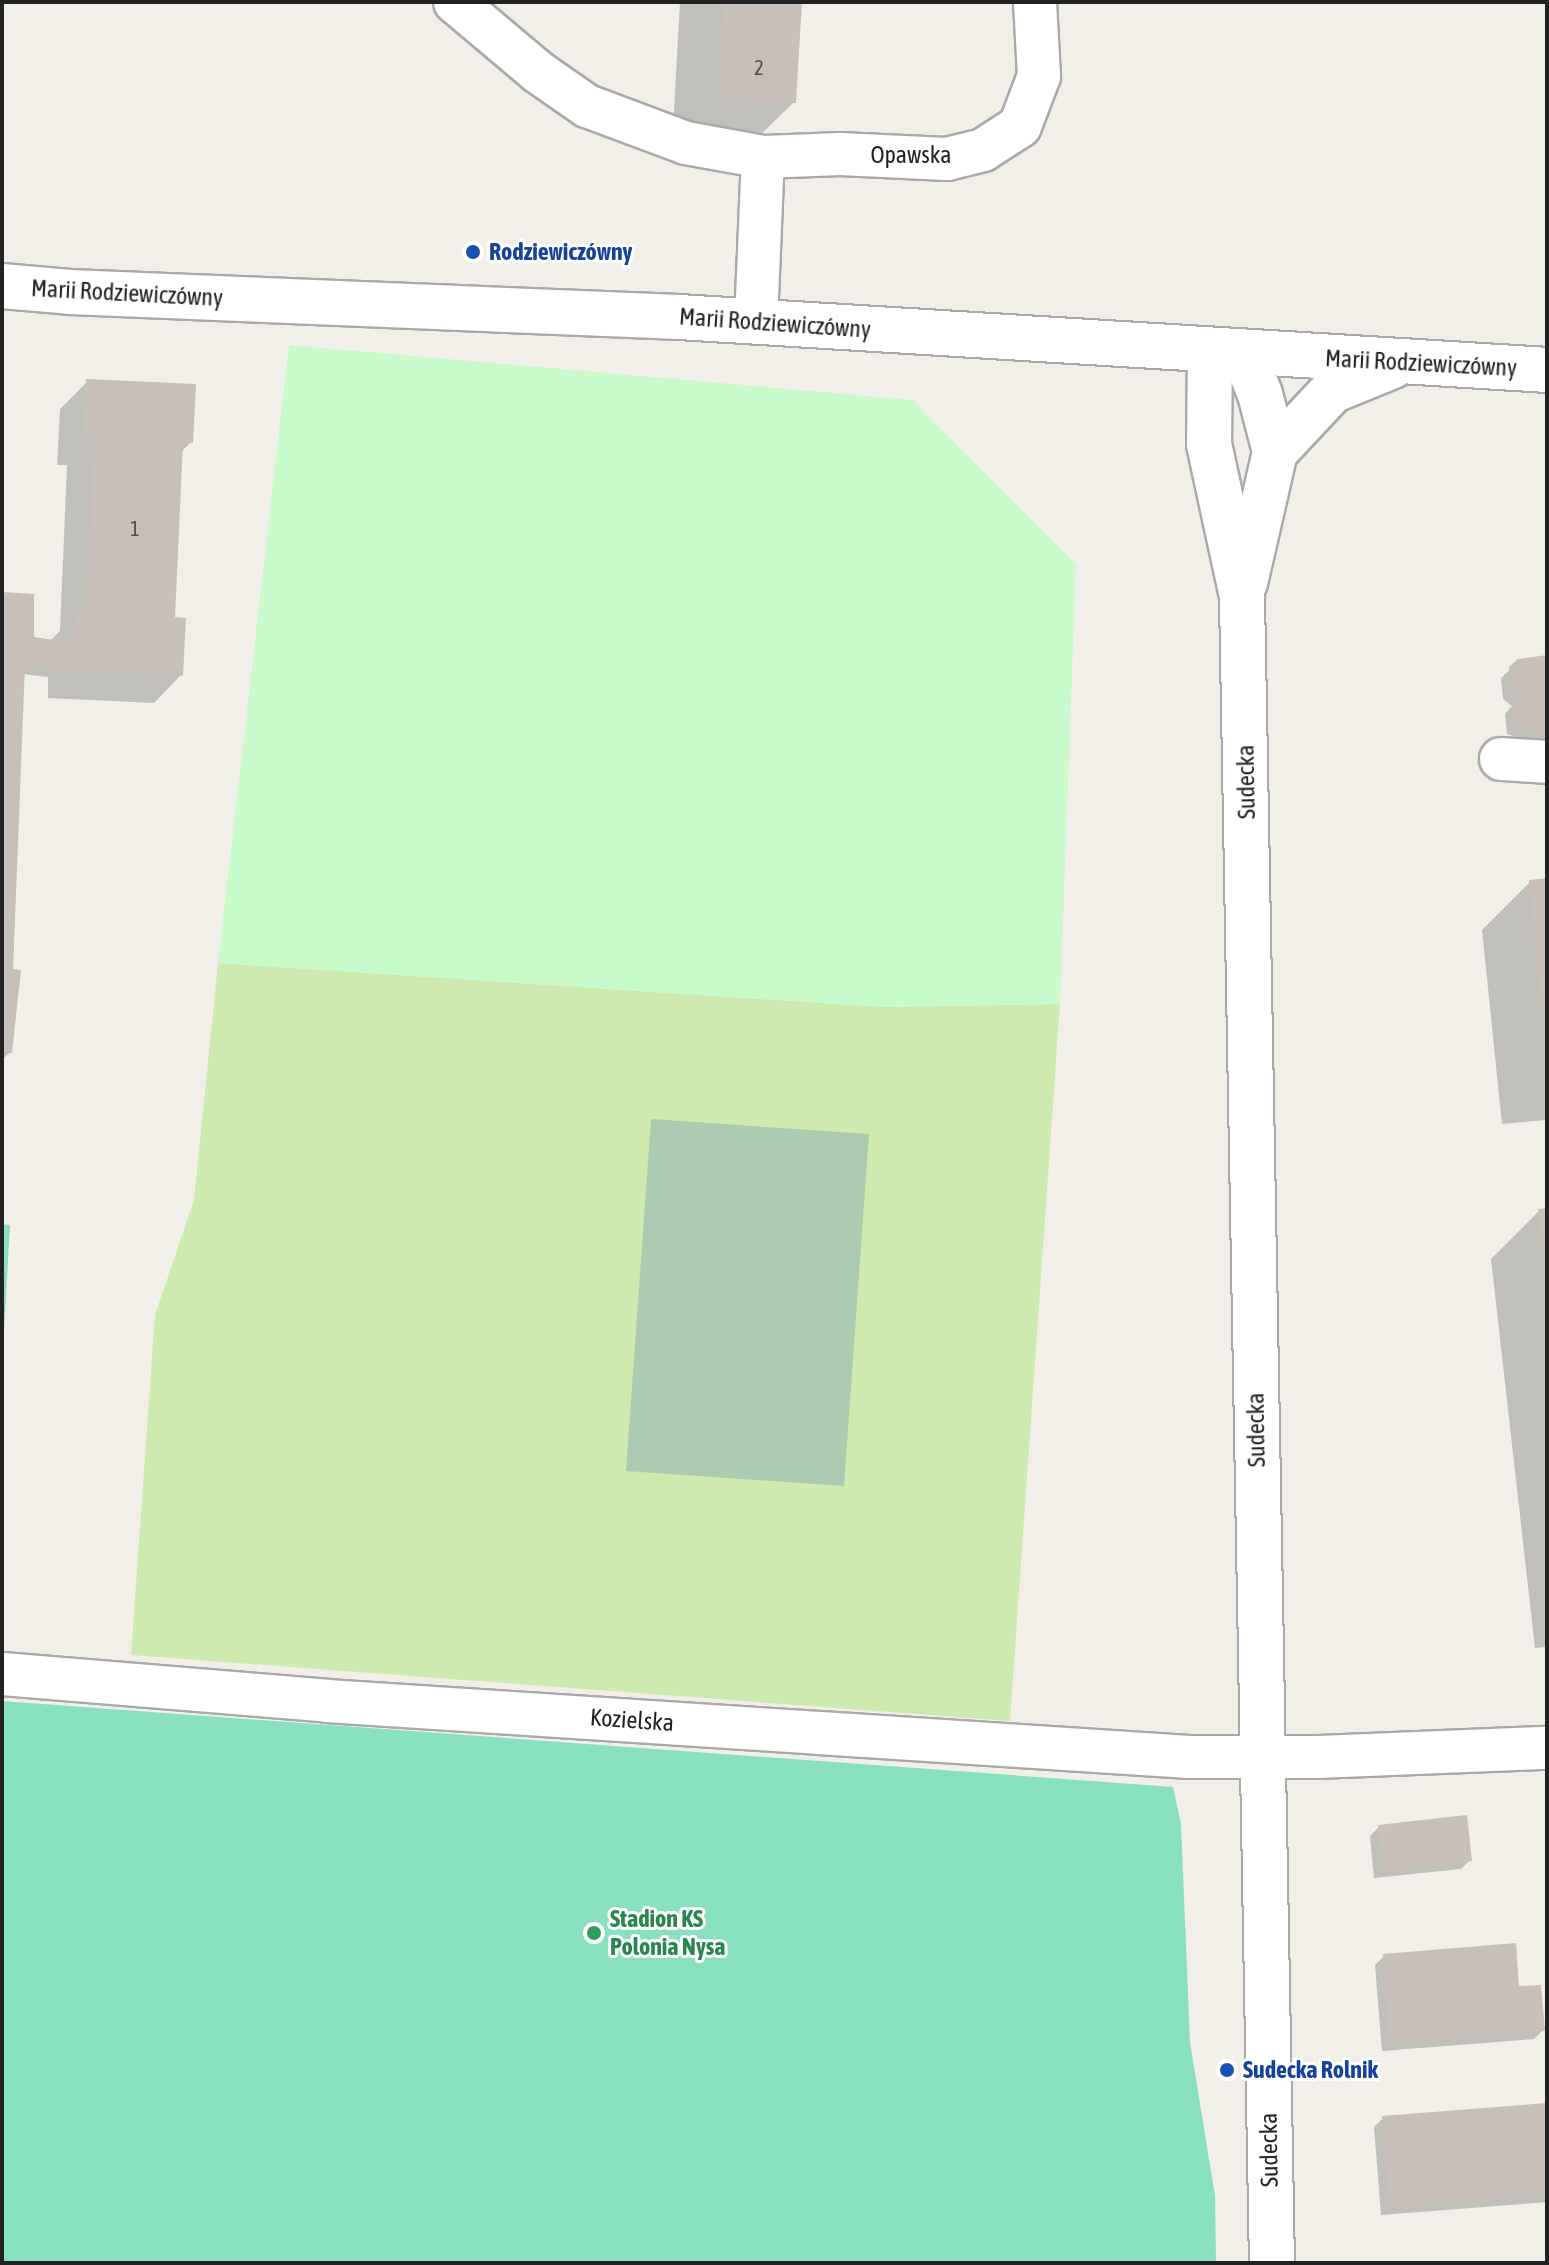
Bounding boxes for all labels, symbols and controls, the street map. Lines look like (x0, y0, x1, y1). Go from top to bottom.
house number: 2 (754, 55, 764, 79)
street label: Opawska (870, 141, 952, 169)
place label: Rodziewiczówny (489, 238, 632, 266)
marker: Rodziewiczówny (464, 243, 482, 261)
street label: Marii Rodziewiczówny (30, 274, 224, 312)
street label: Marii Rodziewiczówny (678, 302, 872, 344)
street label: Marii Rodziewiczówny (1324, 344, 1518, 382)
house number: 1 (130, 516, 140, 540)
street label: Sudecka (1231, 745, 1261, 819)
street label: Sudecka (1241, 1393, 1271, 1467)
street label: Kozielska (589, 1703, 675, 1737)
place label: Stadion KS Polonia Nysa (610, 1905, 725, 1961)
marker: Stadion KS Polonia Nysa (585, 1924, 603, 1942)
place label: Sudecka Rolnik (1243, 2056, 1378, 2084)
marker: Sudecka Rolnik (1218, 2061, 1236, 2079)
street label: Sudecka (1254, 2113, 1284, 2187)

